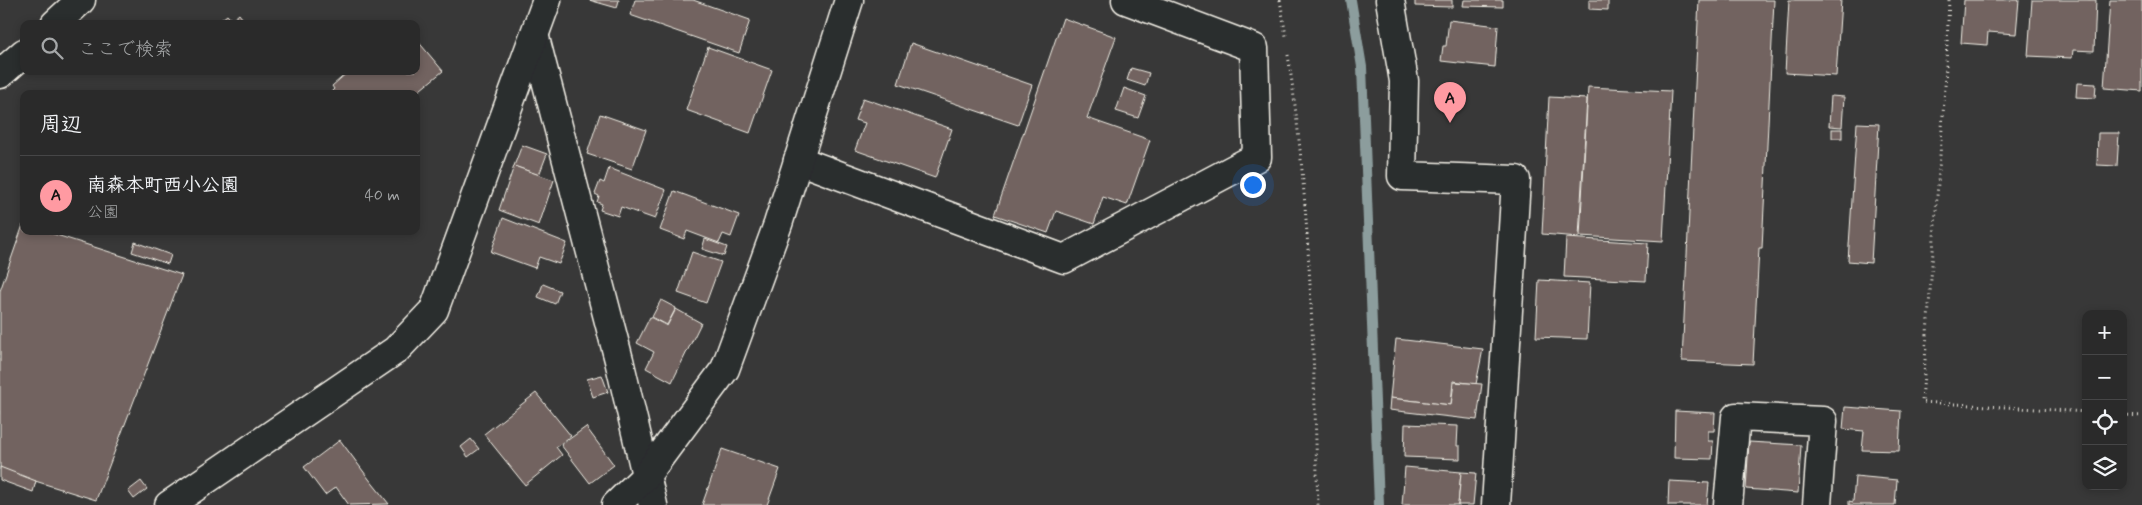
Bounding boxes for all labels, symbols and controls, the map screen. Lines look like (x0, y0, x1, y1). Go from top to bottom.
search box (20, 20, 420, 75)
icon: search (38, 34, 66, 62)
text: ここで検索 (78, 37, 173, 62)
pin: A (1434, 82, 1466, 123)
text: 周辺 (40, 111, 82, 139)
your location (1240, 172, 1266, 198)
text: 南森本町西小公園 (87, 173, 239, 198)
text: A (51, 185, 61, 206)
text: 40 m (364, 185, 400, 206)
text: 公園 (87, 202, 119, 223)
map controls (2082, 310, 2127, 490)
button: + (2082, 310, 2127, 355)
button: − (2082, 355, 2127, 400)
button: locate (2082, 400, 2127, 445)
button: layers (2082, 445, 2127, 490)

